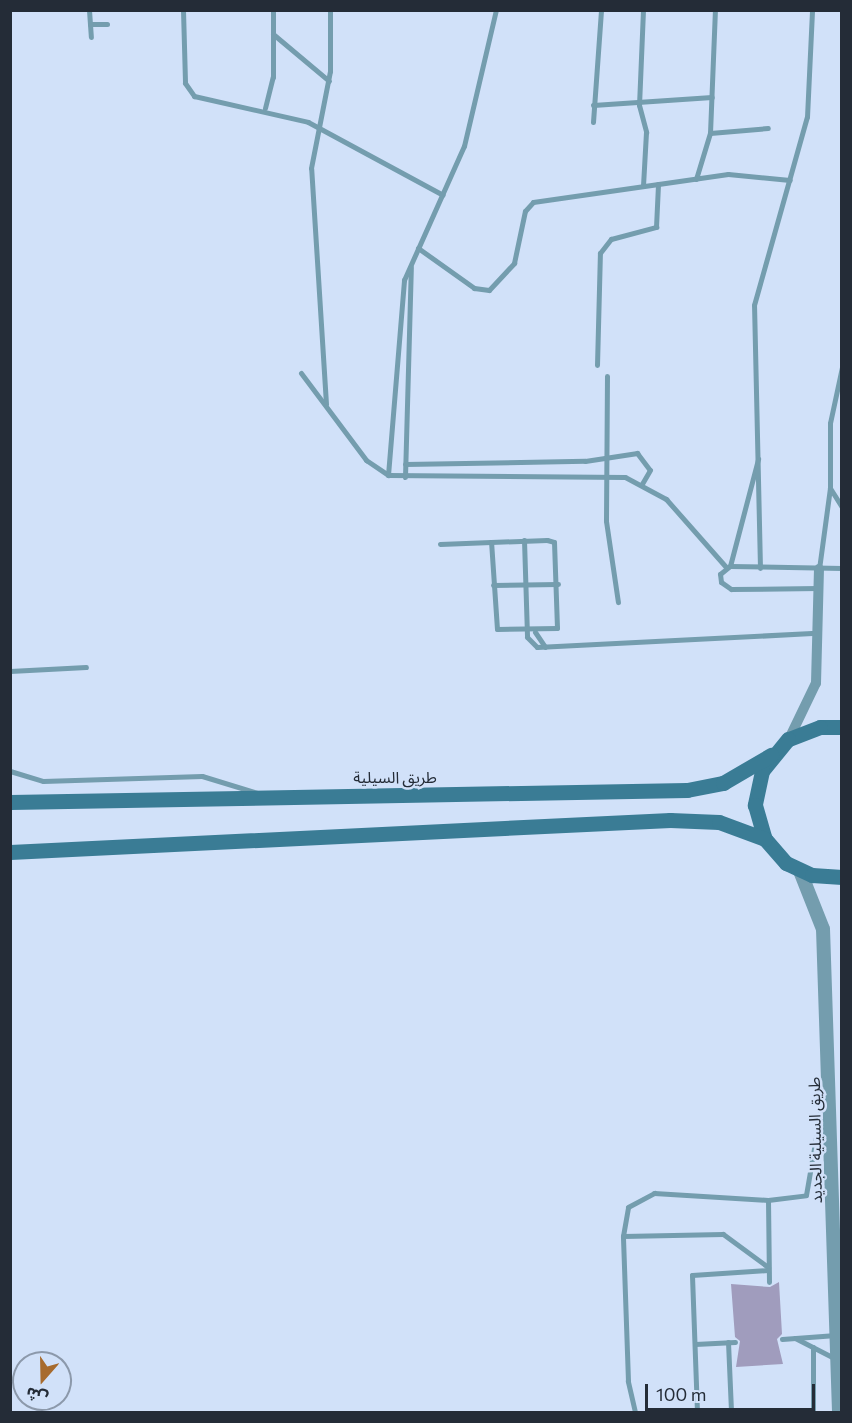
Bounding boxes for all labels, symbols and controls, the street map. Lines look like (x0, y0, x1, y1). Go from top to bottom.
street label: طريق السيلية (353, 767, 437, 787)
street label: طريق السيلية الجديد (804, 1077, 826, 1203)
north arrow (12, 1351, 72, 1411)
scale bar (648, 1372, 818, 1410)
text: 100 m (656, 1383, 706, 1405)
text: ش (23, 1384, 50, 1409)

